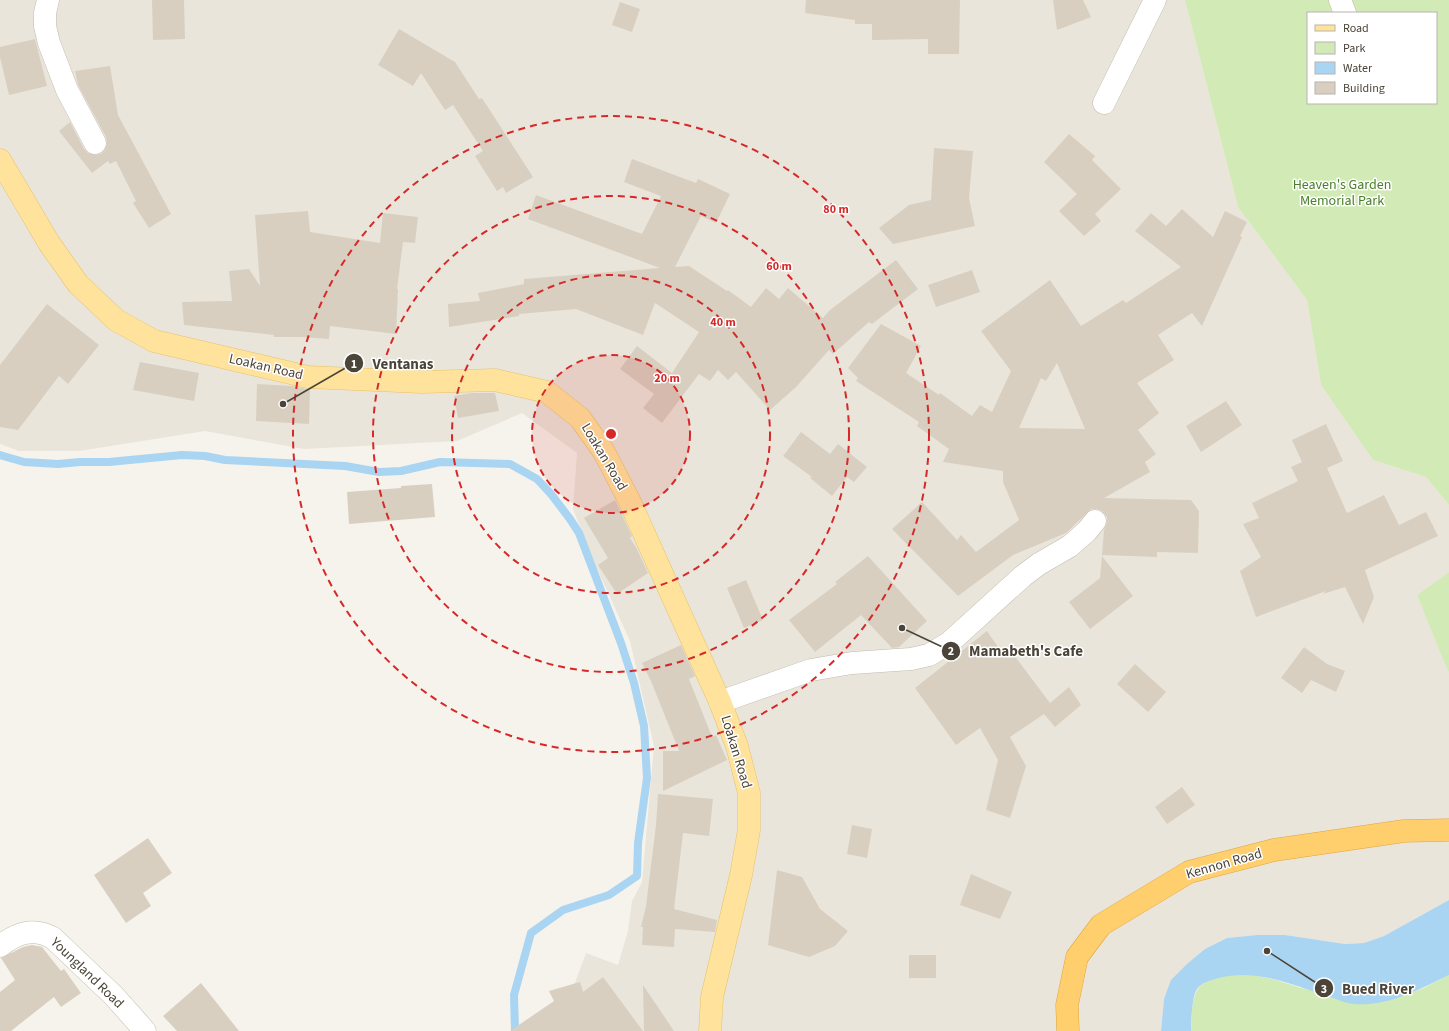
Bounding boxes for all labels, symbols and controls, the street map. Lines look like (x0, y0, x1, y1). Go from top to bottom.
legend (1307, 12, 1437, 104)
text: Road (1343, 20, 1369, 37)
text: Park (1343, 40, 1365, 57)
text: Water (1343, 60, 1373, 77)
text: Building (1343, 80, 1385, 97)
park label: Heaven's Garden Memorial Park (1293, 175, 1391, 211)
text: 80 m (823, 201, 849, 218)
text: 60 m (766, 258, 792, 275)
text: 40 m (710, 314, 736, 331)
street label: Loakan Road (227, 349, 305, 385)
callout: Ventanas (344, 350, 441, 377)
text: Ventanas (372, 354, 434, 375)
text: 1 (351, 356, 357, 373)
text: 20 m (654, 370, 680, 387)
street label: Loakan Road (576, 420, 632, 494)
centre of rings (604, 427, 618, 441)
callout: Mamabeth's Cafe (941, 638, 1091, 665)
text: Mamabeth's Cafe (969, 641, 1083, 662)
text: 2 (948, 643, 954, 660)
street label: Loakan Road (715, 713, 757, 791)
street label: Kennon Road (1184, 844, 1264, 884)
street label: Youngland Road (45, 932, 128, 1013)
callout: Bued River (1314, 975, 1422, 1002)
text: Bued River (1342, 979, 1414, 1000)
text: 3 (1321, 981, 1327, 998)

